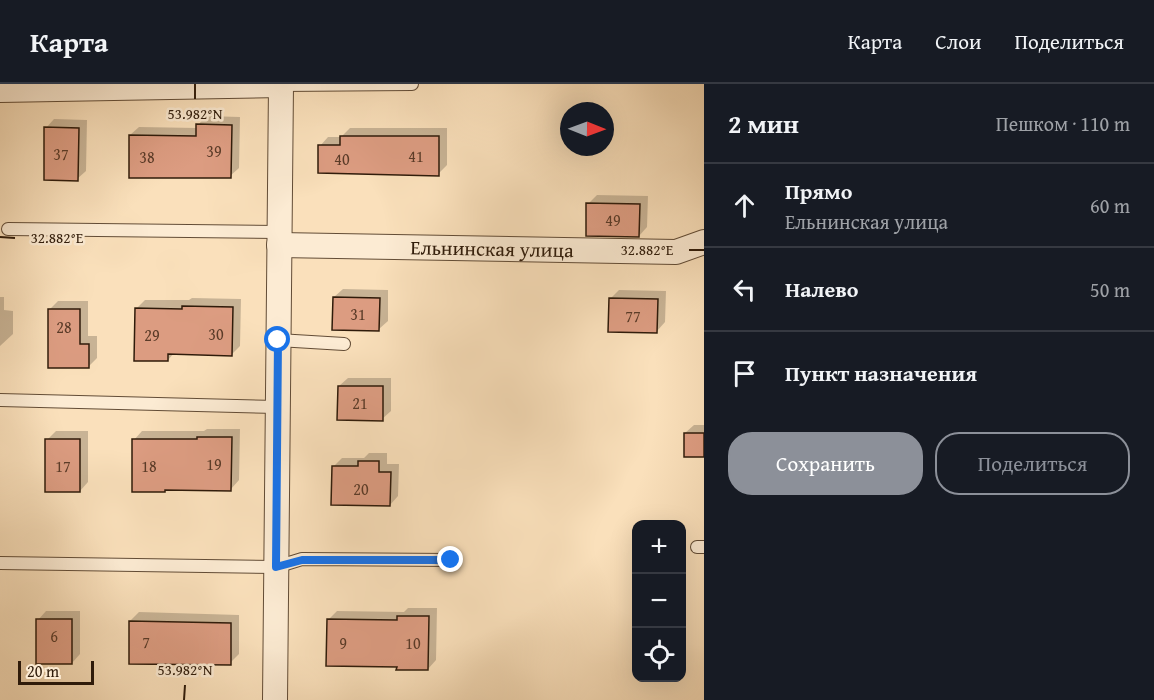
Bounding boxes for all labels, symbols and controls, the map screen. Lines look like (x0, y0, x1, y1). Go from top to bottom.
text: Карта (30, 21, 108, 62)
text: Карта (848, 26, 902, 57)
text: Слои (935, 26, 981, 57)
text: Поделиться (1014, 26, 1124, 57)
north arrow (560, 102, 614, 156)
text: 53.982°N (168, 103, 223, 124)
text: 2 мин (728, 104, 799, 143)
text: Пешком · 110 m (996, 109, 1130, 138)
house number: 39 (206, 139, 222, 163)
house number: 37 (53, 142, 69, 166)
house number: 41 (408, 144, 424, 168)
house number: 38 (139, 145, 155, 169)
house number: 40 (334, 147, 350, 171)
text: Прямо (785, 175, 852, 207)
icon: ahead (728, 189, 761, 222)
text: 60 m (1090, 191, 1130, 220)
text: Ельнинская улица (785, 207, 948, 236)
house number: 49 (605, 208, 621, 232)
text: 32.882°E (31, 227, 84, 248)
street label: Ельнинская улица (410, 232, 574, 264)
text: 32.882°E (621, 239, 674, 260)
icon: left (728, 273, 761, 306)
text: Налево (785, 273, 858, 305)
text: 50 m (1090, 275, 1130, 304)
house number: 31 (350, 302, 366, 326)
house number: 77 (625, 304, 641, 328)
house number: 28 (56, 315, 72, 339)
house number: 30 (208, 322, 224, 346)
house number: 29 (144, 323, 160, 347)
route start (264, 326, 290, 352)
icon: arrive (728, 357, 761, 390)
text: Пункт назначения (785, 357, 977, 389)
house number: 21 (352, 391, 368, 415)
button: Сохранить (728, 432, 923, 495)
button: Поделиться (935, 432, 1130, 495)
house number: 19 (206, 452, 222, 476)
house number: 17 (55, 454, 71, 478)
house number: 18 (141, 454, 157, 478)
house number: 20 (353, 477, 369, 501)
map controls (632, 520, 686, 682)
button: + (632, 520, 686, 574)
route end (437, 546, 463, 572)
button: − (632, 574, 686, 628)
house number: 6 (50, 624, 58, 648)
button: locate (632, 628, 686, 682)
house number: 7 (142, 630, 150, 654)
house number: 9 (339, 631, 347, 655)
house number: 10 (405, 631, 421, 655)
scale bar (18, 658, 94, 686)
text: 20 m (27, 659, 59, 683)
text: 53.982°N (158, 659, 213, 680)

